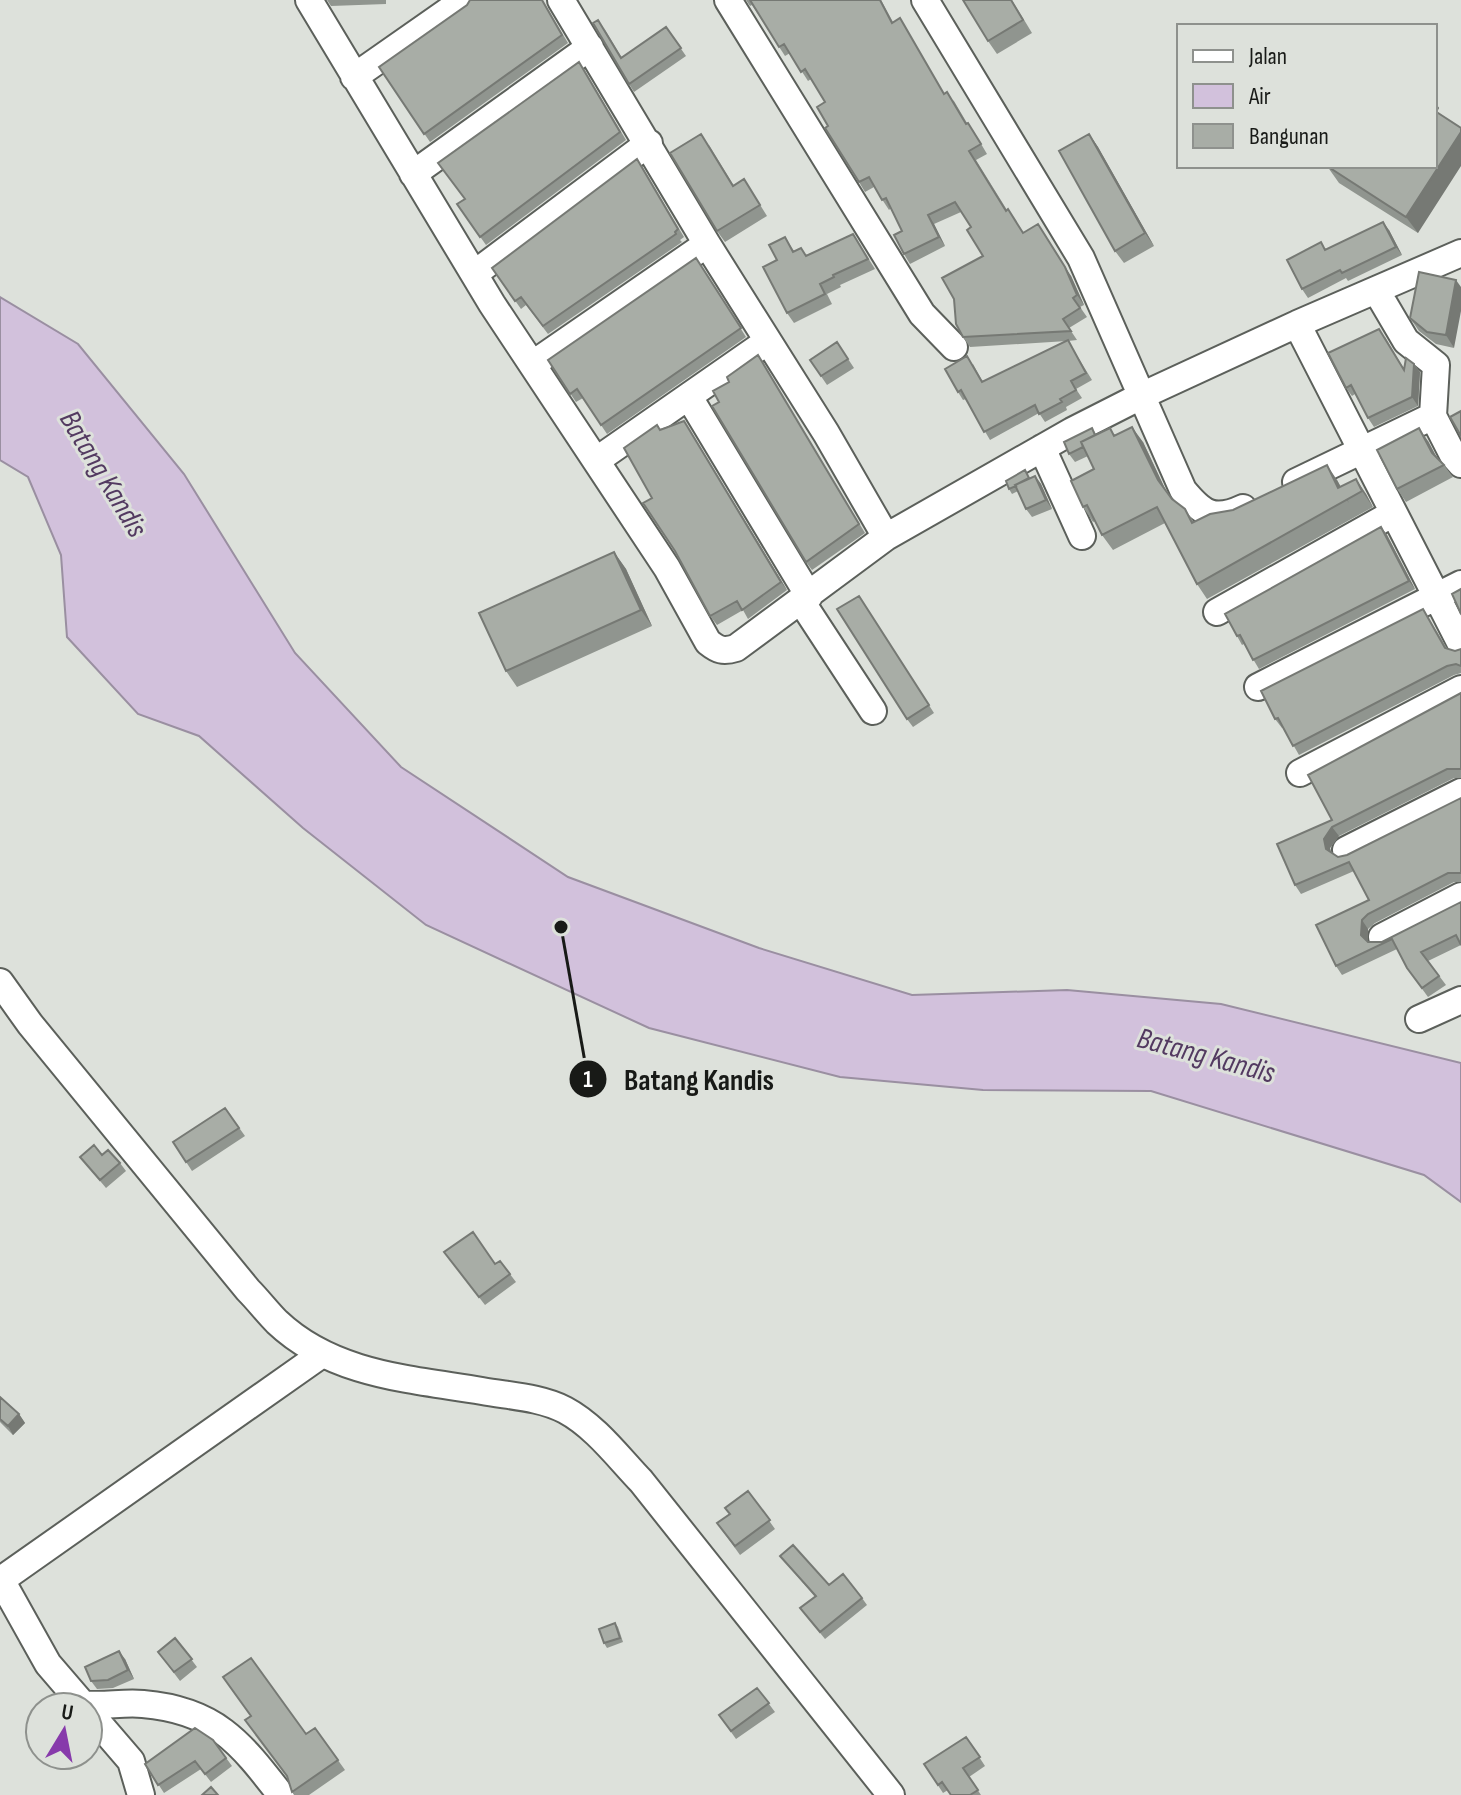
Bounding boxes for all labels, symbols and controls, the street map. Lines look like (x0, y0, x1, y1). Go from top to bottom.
legend (1177, 24, 1437, 168)
text: Jalan (1248, 42, 1287, 71)
text: Air (1248, 82, 1271, 111)
text: Bangunan (1249, 122, 1329, 151)
water label: Batang Kandis (51, 404, 155, 544)
water label: Batang Kandis (1133, 1020, 1279, 1092)
callout: Batang Kandis (568, 1052, 790, 1106)
text: Batang Kandis (624, 1063, 774, 1099)
text: 1 (583, 1065, 593, 1094)
north arrow (24, 1691, 104, 1771)
text: U (59, 1698, 75, 1727)

